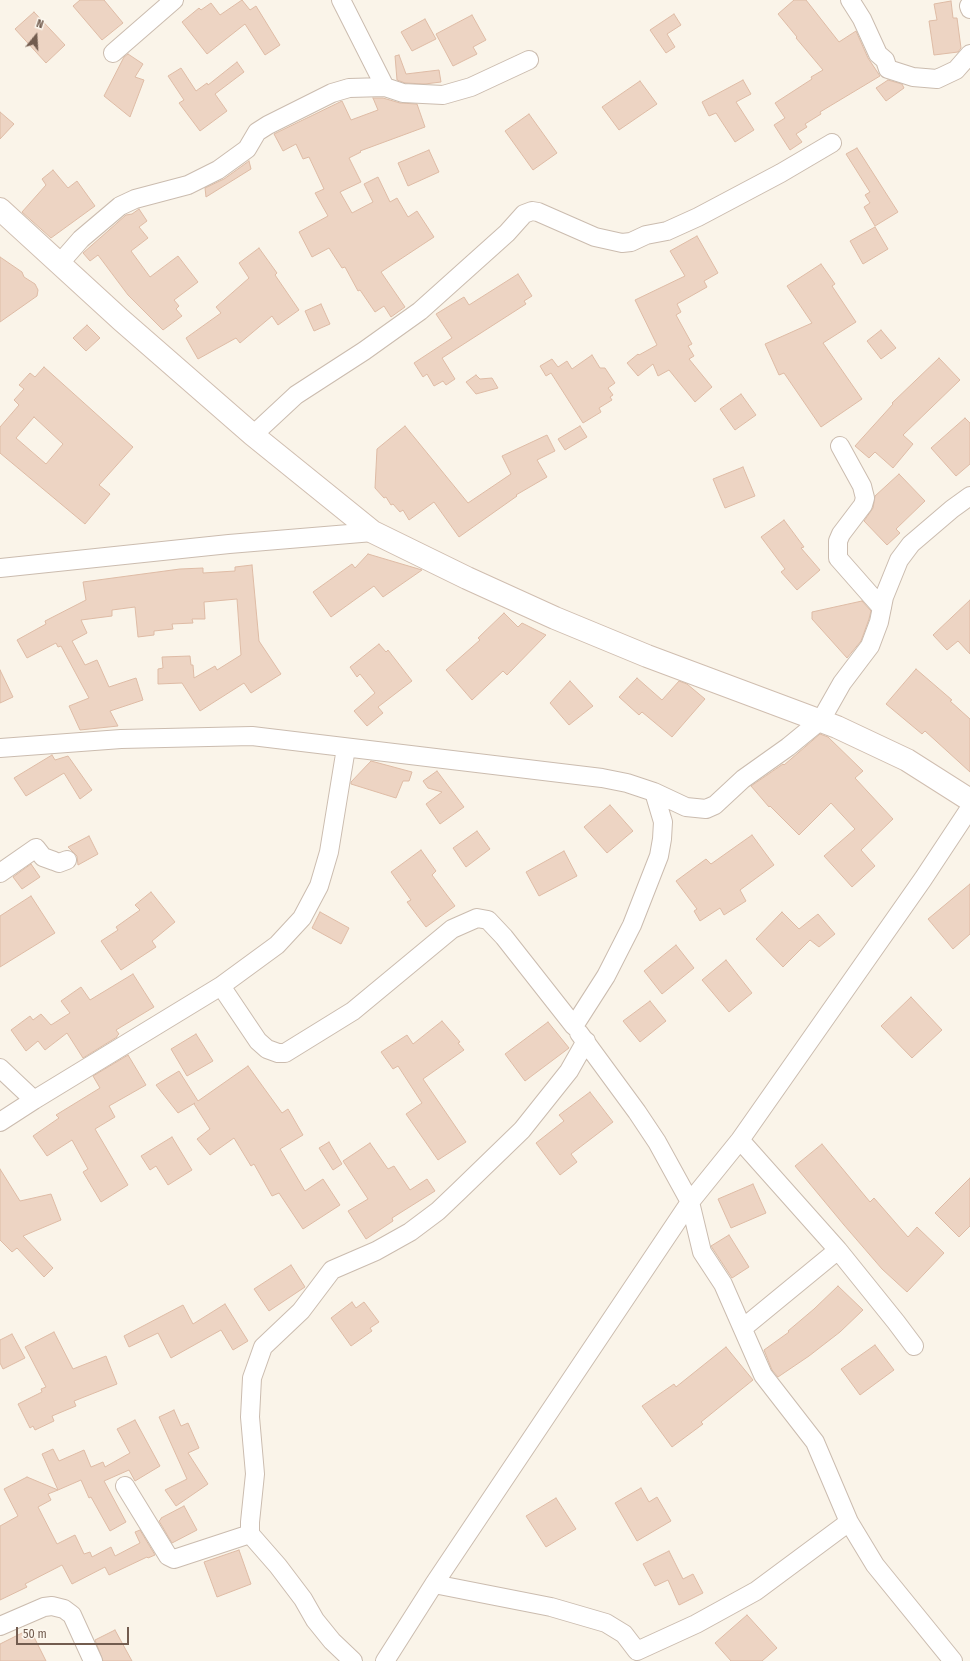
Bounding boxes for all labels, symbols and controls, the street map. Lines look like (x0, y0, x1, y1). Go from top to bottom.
north arrow (16, 16, 56, 56)
text: N (35, 17, 45, 31)
scale bar (18, 1619, 131, 1645)
text: 50 m (23, 1627, 47, 1641)

